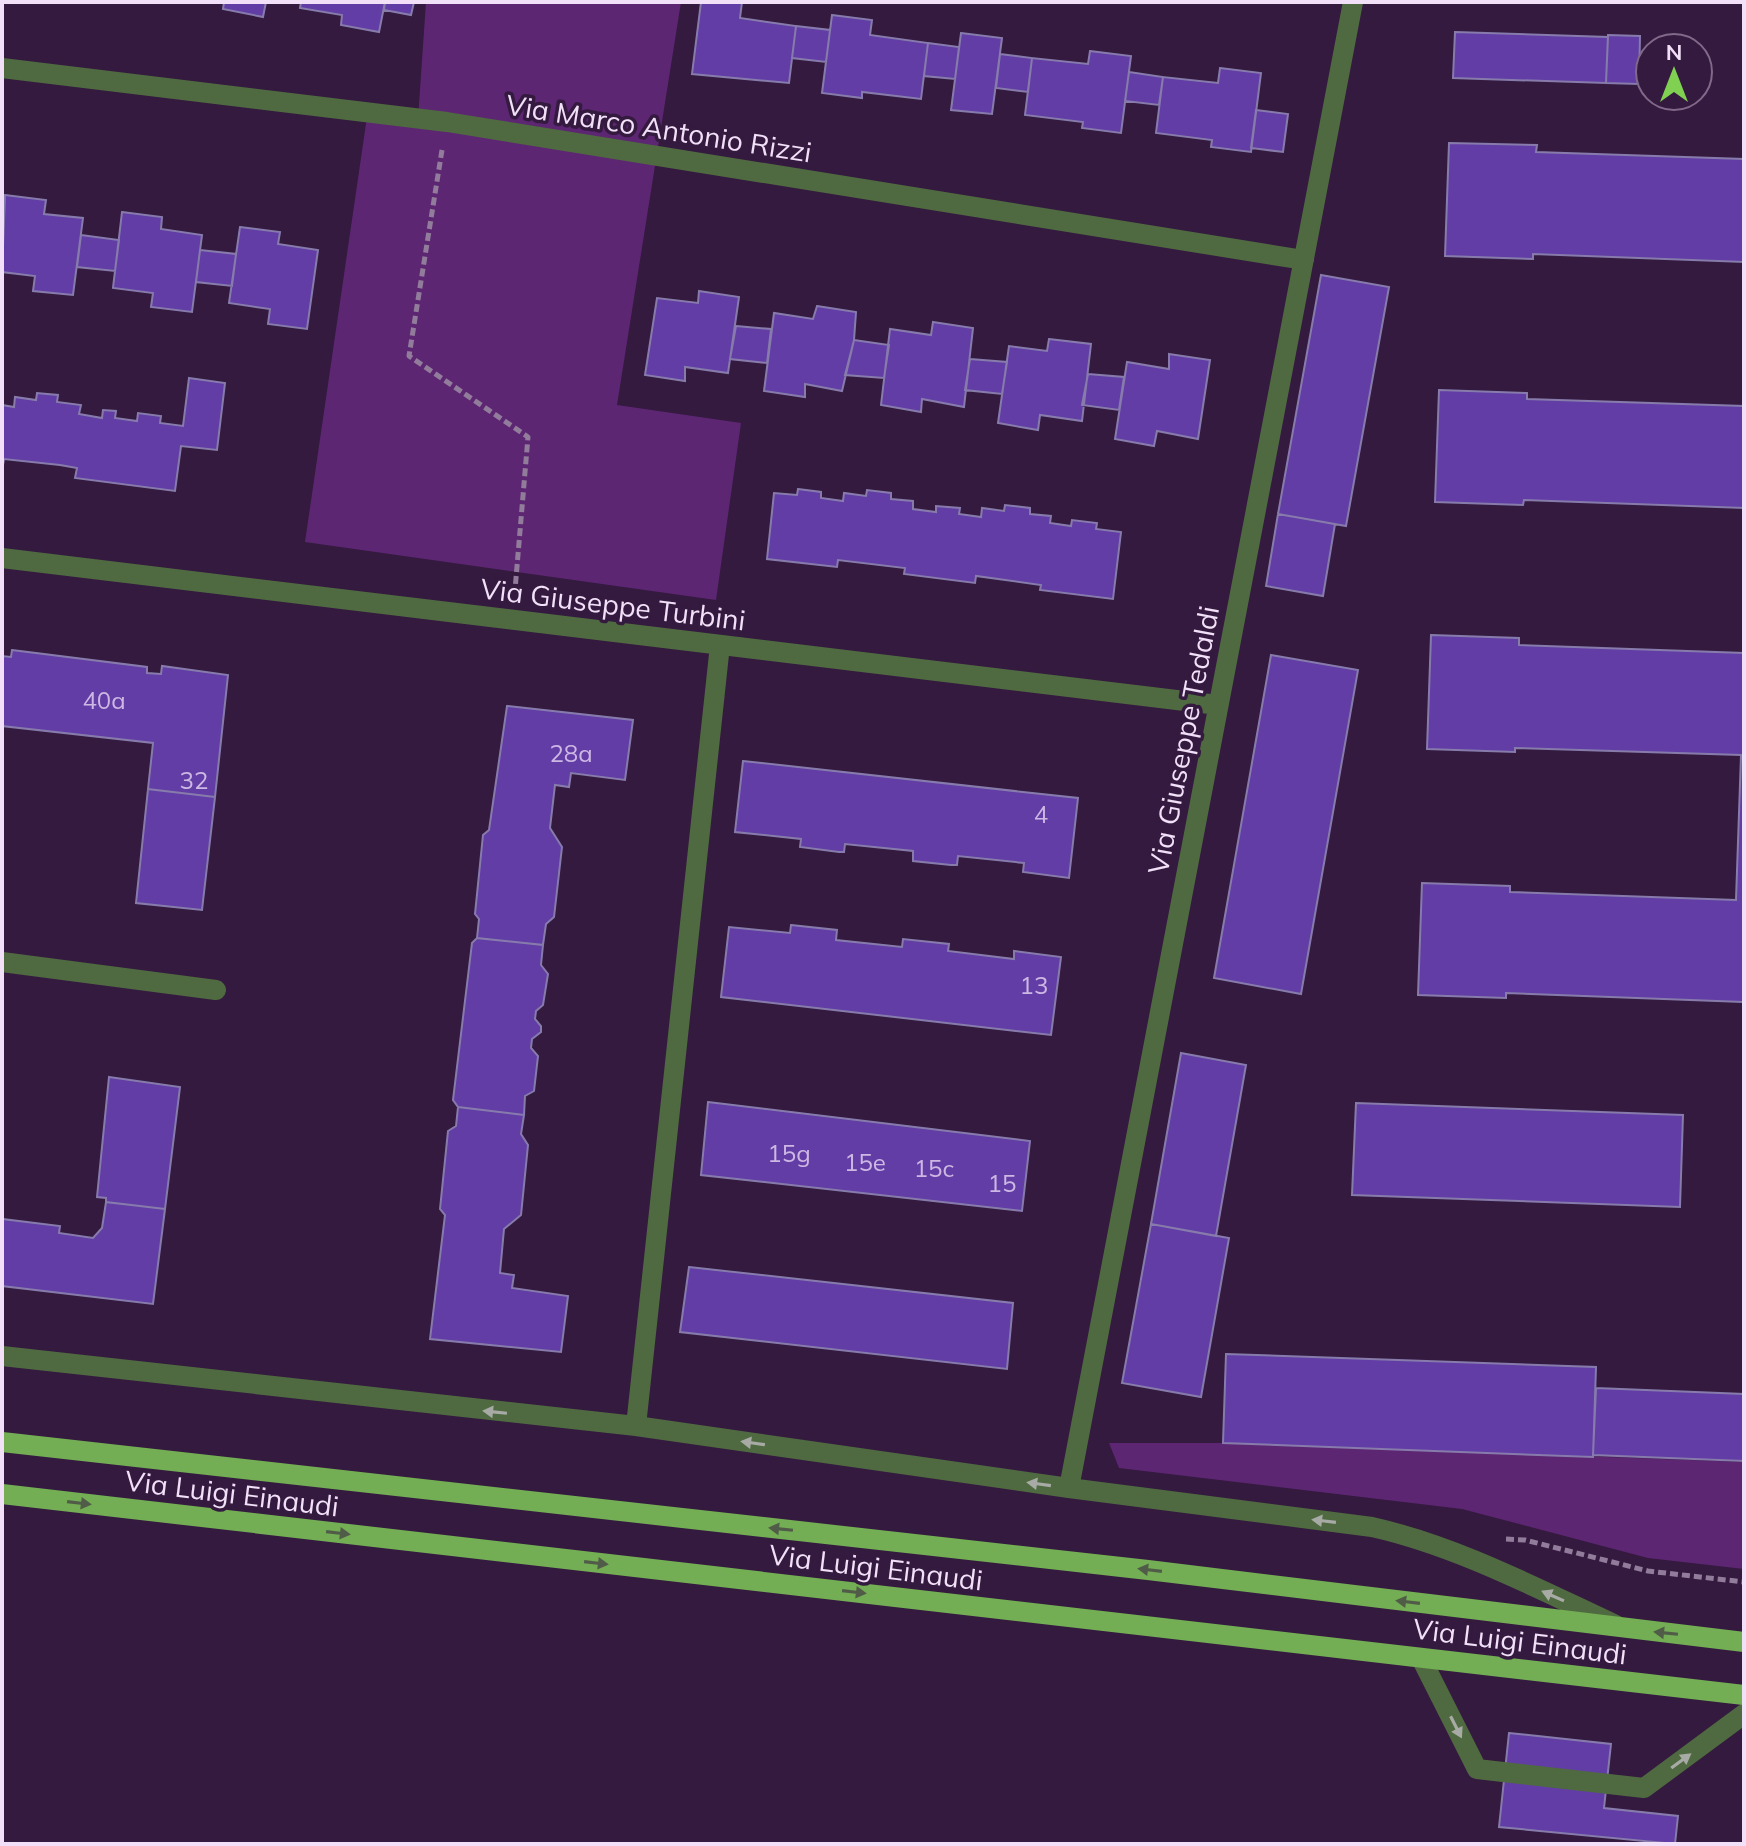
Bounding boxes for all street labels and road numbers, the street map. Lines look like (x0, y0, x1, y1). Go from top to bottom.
street label: Via Marco Antonio Rizzi (504, 87, 814, 169)
street label: Via Giuseppe Turbini (479, 570, 747, 638)
street label: Via Giuseppe Tedaldi (1140, 603, 1226, 877)
street label: Via Luigi Einaudi (123, 1463, 341, 1523)
street label: Via Luigi Einaudi (767, 1537, 985, 1597)
street label: Via Luigi Einaudi (1411, 1611, 1629, 1671)

